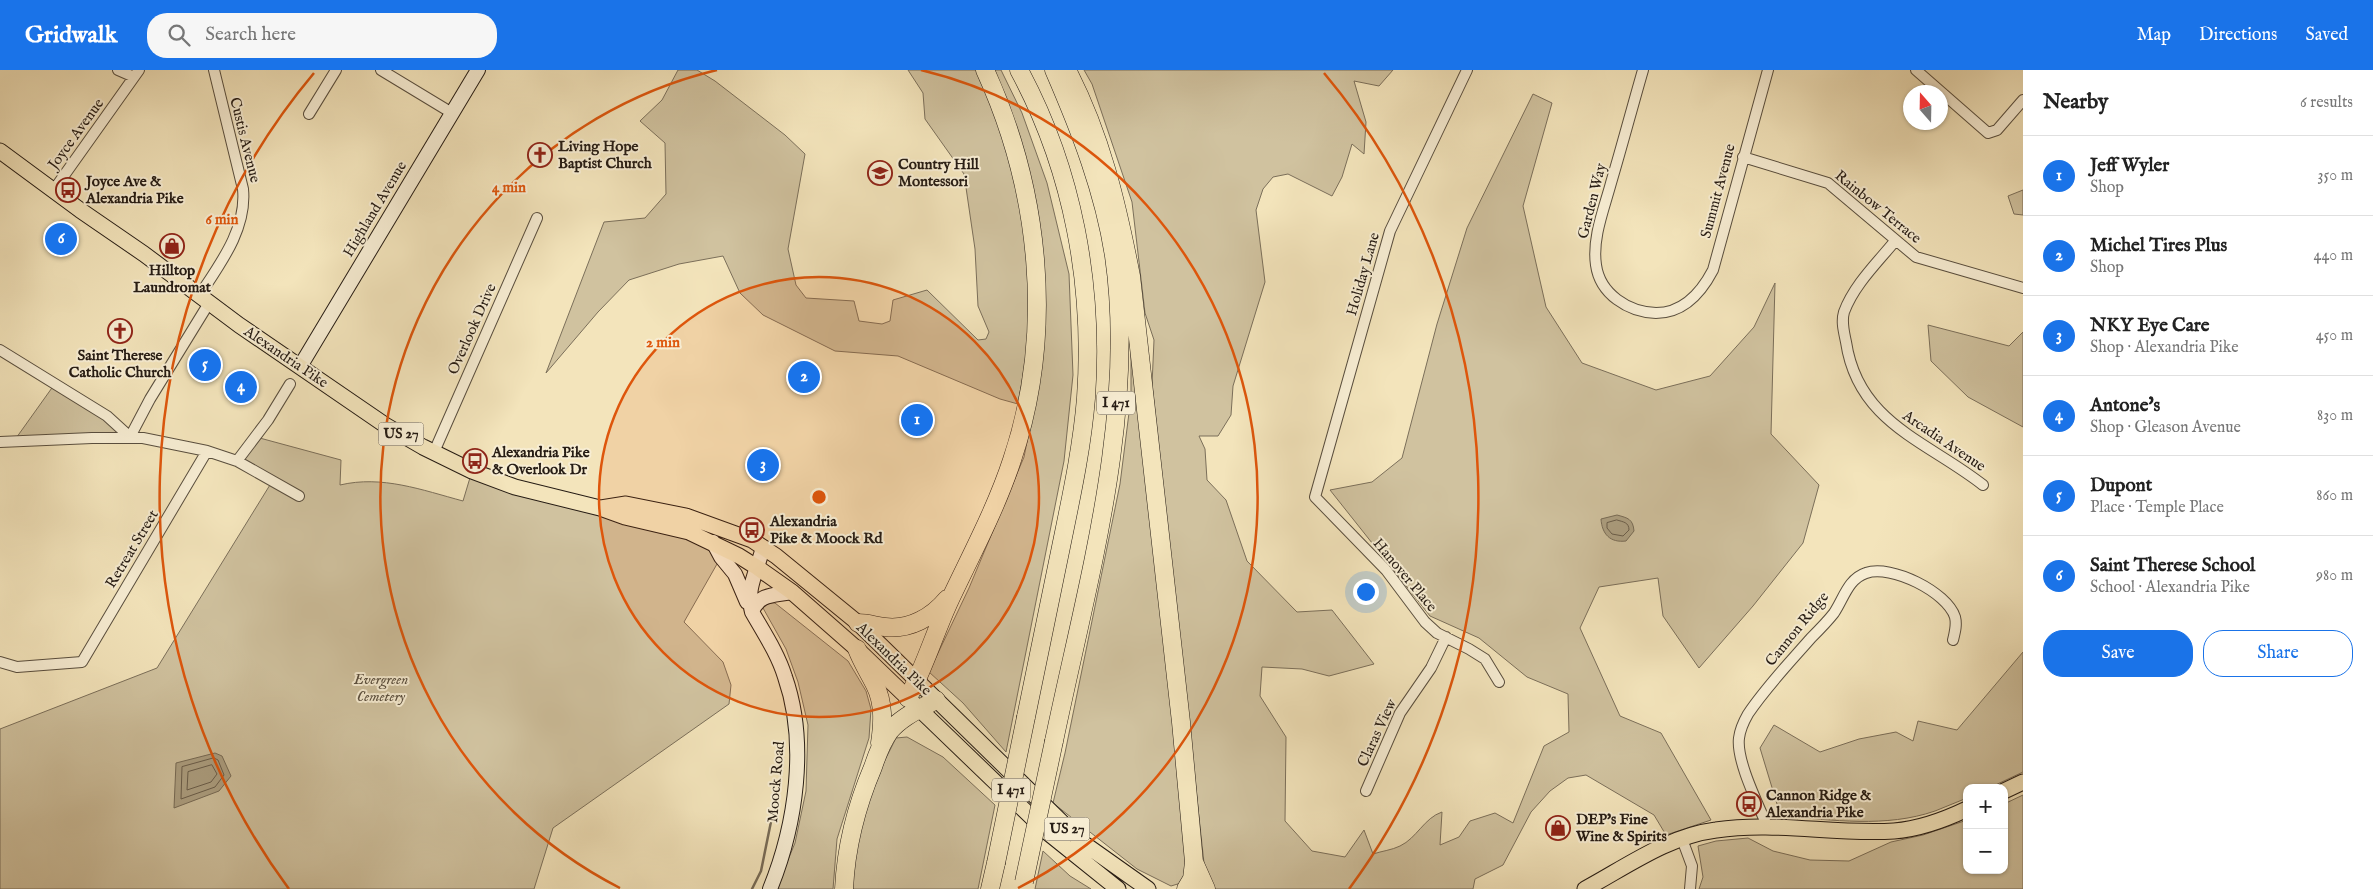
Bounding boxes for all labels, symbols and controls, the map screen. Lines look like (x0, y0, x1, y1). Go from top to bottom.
search box (147, 13, 497, 58)
text: Gridwalk (25, 20, 117, 51)
icon: search (165, 21, 193, 49)
text: Search here (205, 23, 296, 47)
text: Map (2137, 24, 2171, 47)
text: Directions (2199, 24, 2277, 47)
text: Saved (2305, 24, 2348, 47)
north arrow (1903, 85, 1948, 130)
text: Nearby (2043, 89, 2108, 116)
text: 6 results (2300, 93, 2353, 113)
street label: Joyce Avenue (43, 95, 108, 175)
street label: Custis Avenue (225, 95, 265, 185)
place label: Living Hope Baptist Church (558, 137, 653, 173)
church icon: Living Hope Baptist Church (527, 142, 553, 168)
street label: Summit Avenue (1696, 142, 1740, 240)
text: Jeff Wyler (2090, 154, 2169, 178)
place label: Country Hill Montessori (898, 155, 980, 191)
street label: Highland Avenue (339, 157, 411, 260)
school or university icon: Country Hill Montessori (867, 160, 893, 186)
street label: Garden Way (1573, 161, 1611, 241)
street label: Rainbow Terrace (1831, 166, 1925, 248)
text: 1 (2056, 166, 2062, 186)
text: 350 m (2318, 166, 2353, 186)
place label: Joyce Ave & Alexandria Pike (84, 172, 184, 208)
bus stop icon: Joyce Ave & Alexandria Pike (55, 177, 81, 203)
text: 4 min (492, 178, 526, 197)
text: Shop (2090, 178, 2124, 198)
text: 6 min (205, 210, 239, 229)
pin: 6 (45, 220, 77, 258)
street label: Holiday Lane (1342, 230, 1384, 318)
shop icon: Hilltop Laundromat (159, 233, 185, 259)
text: Michel Tires Plus (2090, 234, 2227, 258)
text: 2 (2055, 246, 2063, 266)
text: 440 m (2314, 246, 2353, 266)
text: Shop (2090, 258, 2124, 278)
place label: Hilltop Laundromat (133, 261, 212, 297)
street label: Overlook Drive (443, 280, 501, 378)
text: NKY Eye Care (2090, 314, 2210, 338)
church icon: Saint Therese Catholic Church (107, 318, 133, 344)
street label: Alexandria Pike (239, 321, 332, 392)
text: 3 (2056, 326, 2062, 346)
text: 450 m (2316, 326, 2353, 346)
text: 2 min (646, 333, 680, 352)
text: Shop · Alexandria Pike (2090, 338, 2239, 358)
place label: Saint Therese Catholic Church (69, 346, 172, 382)
pin: 5 (189, 346, 221, 384)
pin: 2 (788, 358, 820, 396)
pin: 4 (225, 368, 257, 406)
road number: I 471 (1097, 392, 1135, 414)
text: Antone's (2090, 394, 2160, 418)
pin: 1 (901, 401, 933, 439)
street label: Arcadia Avenue (1898, 406, 1989, 476)
text: 4 (2055, 406, 2063, 426)
text: 830 m (2317, 406, 2353, 426)
text: Shop · Gleason Avenue (2090, 418, 2241, 438)
road number: US 27 (378, 422, 424, 446)
place label: Alexandria Pike & Overlook Dr (491, 443, 590, 479)
pin: 3 (747, 446, 779, 484)
bus stop icon: Alexandria Pike & Overlook Dr (462, 448, 488, 474)
text: Dupont (2090, 474, 2152, 498)
text: 5 (2056, 486, 2062, 506)
text: 860 m (2316, 486, 2353, 506)
centre of rings (810, 488, 828, 506)
text: Place · Temple Place (2090, 498, 2224, 518)
street label: Retreat Street (101, 506, 163, 592)
place label: Alexandria Pike & Moock Rd (769, 512, 884, 548)
bus stop icon: Alexandria Pike & Moock Rd (739, 517, 765, 543)
street label: Hanover Place (1369, 534, 1441, 616)
text: Saint Therese School (2090, 554, 2255, 578)
text: 6 (2056, 566, 2062, 586)
text: 980 m (2316, 566, 2353, 586)
text: School · Alexandria Pike (2090, 578, 2250, 598)
your location (1353, 579, 1379, 605)
street label: Cannon Ridge (1761, 588, 1833, 670)
street label: Alexandria Pike (852, 618, 936, 700)
button: Save (2043, 630, 2193, 677)
button: Share (2203, 630, 2353, 677)
park label: Evergreen Cemetery (353, 670, 408, 706)
street label: Claras View (1353, 695, 1401, 770)
street label: Moock Road (763, 739, 789, 824)
road number: I 471 (992, 778, 1030, 802)
map controls (1963, 784, 2008, 874)
button: + (1963, 784, 2008, 829)
place label: Cannon Ridge & Alexandria Pike (1765, 786, 1872, 822)
bus stop icon: Cannon Ridge & Alexandria Pike (1736, 791, 1762, 817)
place label: DEP's Fine Wine & Spirits (1575, 810, 1667, 846)
shop icon: DEP's Fine Wine & Spirits (1545, 815, 1571, 841)
road number: US 27 (1044, 818, 1090, 841)
button: − (1963, 829, 2008, 874)

